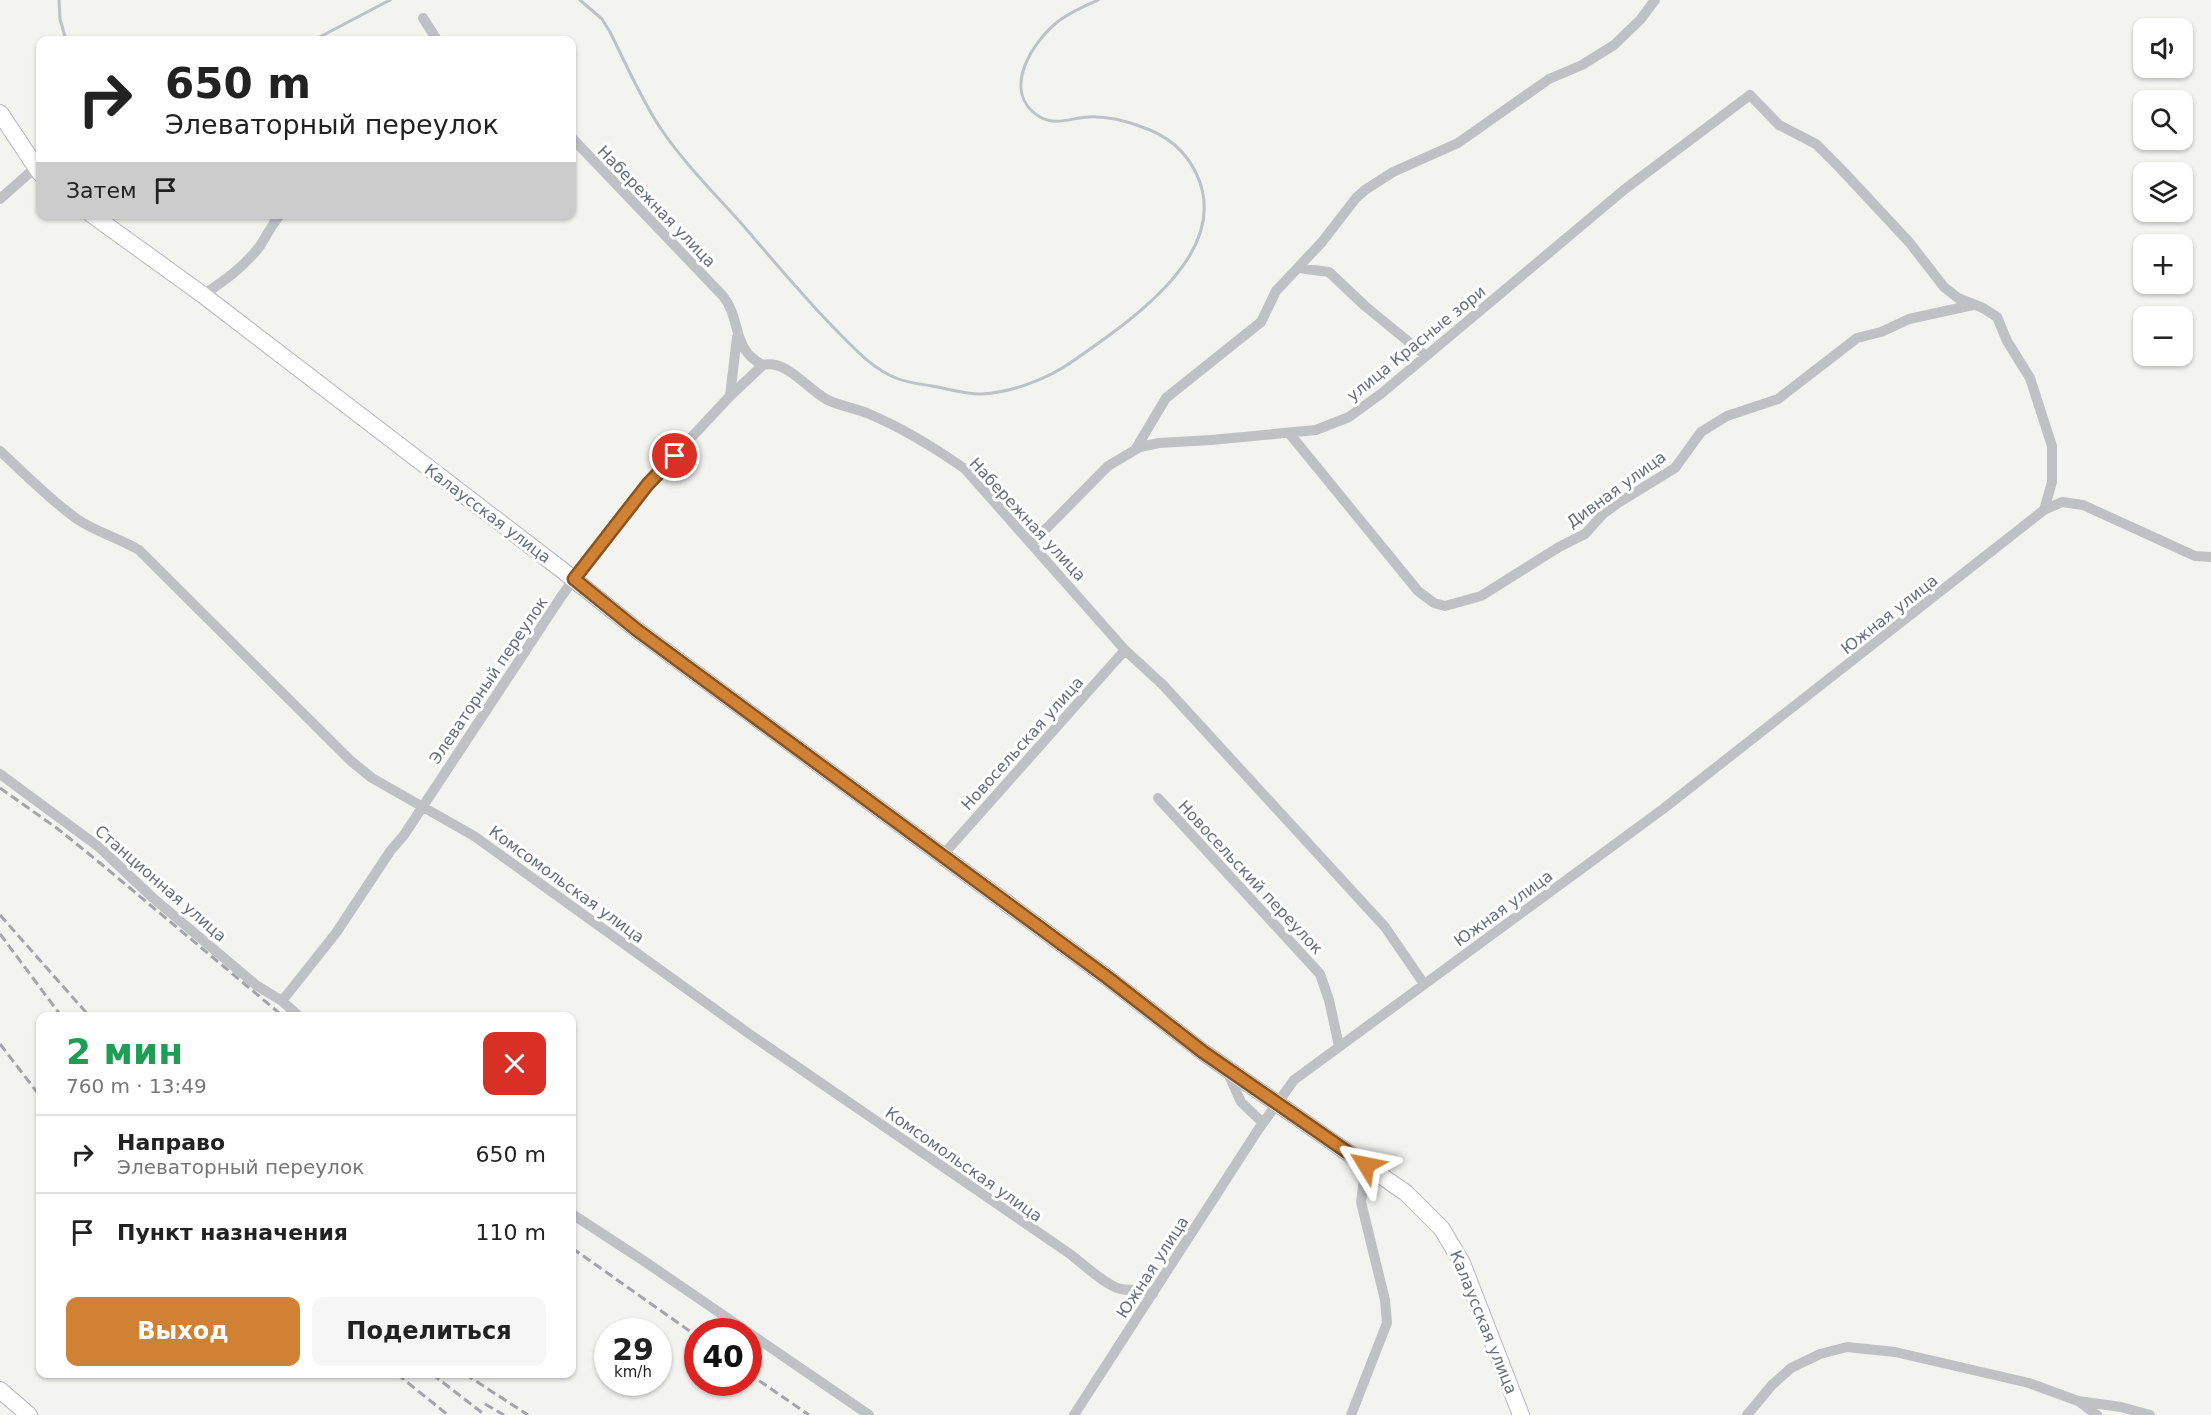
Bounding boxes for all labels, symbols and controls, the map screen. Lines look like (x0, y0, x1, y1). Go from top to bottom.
map controls (2133, 18, 2193, 366)
button: sound (2133, 18, 2193, 78)
text: 650 m (165, 59, 311, 108)
icon: right (66, 60, 144, 138)
button: search (2133, 90, 2193, 150)
text: Элеваторный переулок (165, 109, 499, 140)
street label: Набережная улица (594, 142, 720, 271)
button: layers (2133, 162, 2193, 222)
icon: arrive (149, 174, 182, 207)
text: Затем (66, 178, 137, 203)
button: + (2133, 234, 2193, 294)
street label: улица Красные зори (1343, 282, 1489, 405)
button: − (2133, 306, 2193, 366)
pin (649, 430, 700, 481)
icon: arrive (658, 439, 691, 472)
street label: Дивная улица (1563, 447, 1670, 532)
street label: Набережная улица (966, 454, 1090, 585)
street label: Калаусская улица (421, 460, 555, 567)
street label: Южная улица (1837, 571, 1941, 658)
street label: Элеваторный переулок (425, 593, 552, 768)
street label: Новосельская улица (957, 673, 1087, 814)
street label: Новосельский переулок (1174, 797, 1327, 958)
street label: Станционная улица (91, 821, 230, 946)
street label: Комсомольская улица (485, 822, 648, 947)
street label: Южная улица (1450, 866, 1556, 951)
text: 2 мин (66, 1031, 183, 1072)
button: close (483, 1032, 546, 1095)
text: 760 m · 13:49 (66, 1074, 207, 1098)
street label: Комсомольская улица (882, 1103, 1046, 1226)
text: Направо (117, 1130, 225, 1155)
position arrow (1334, 1133, 1398, 1197)
icon: right (66, 1138, 99, 1171)
text: 650 m (476, 1142, 546, 1167)
text: Элеваторный переулок (117, 1155, 364, 1179)
street label: Южная улица (1112, 1213, 1192, 1322)
icon: arrive (66, 1216, 99, 1249)
text: Пункт назначения (117, 1220, 348, 1245)
text: 110 m (476, 1220, 546, 1245)
street label: Калаусская улица (1446, 1248, 1521, 1397)
button: Выход (66, 1297, 300, 1366)
button: Поделиться (312, 1297, 546, 1366)
speed limit sign: 40 (684, 1318, 762, 1396)
text: 29 (612, 1332, 654, 1367)
text: km/h (614, 1363, 652, 1381)

